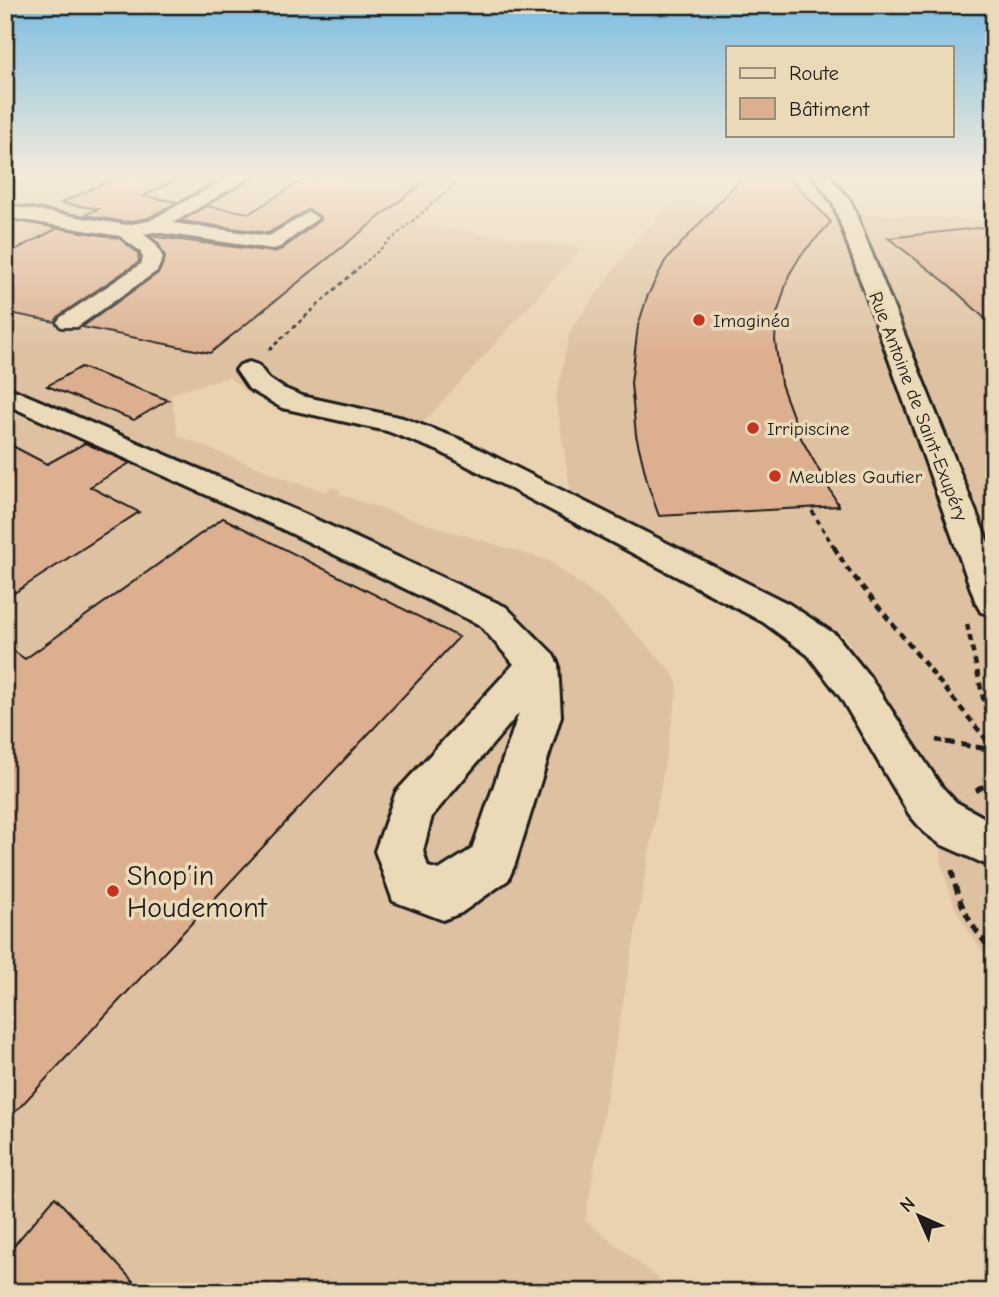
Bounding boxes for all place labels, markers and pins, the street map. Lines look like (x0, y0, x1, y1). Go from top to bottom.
place label: Imaginéa (713, 310, 790, 332)
marker: Imaginéa (691, 312, 707, 328)
place label: Irripiscine (767, 418, 850, 440)
marker: Irripiscine (745, 420, 761, 436)
place label: Meubles Gautier (789, 466, 923, 488)
marker: Meubles Gautier (767, 468, 783, 484)
place label: Shop’in Houdemont (127, 860, 268, 924)
marker: Shop’in Houdemont (105, 883, 121, 899)

